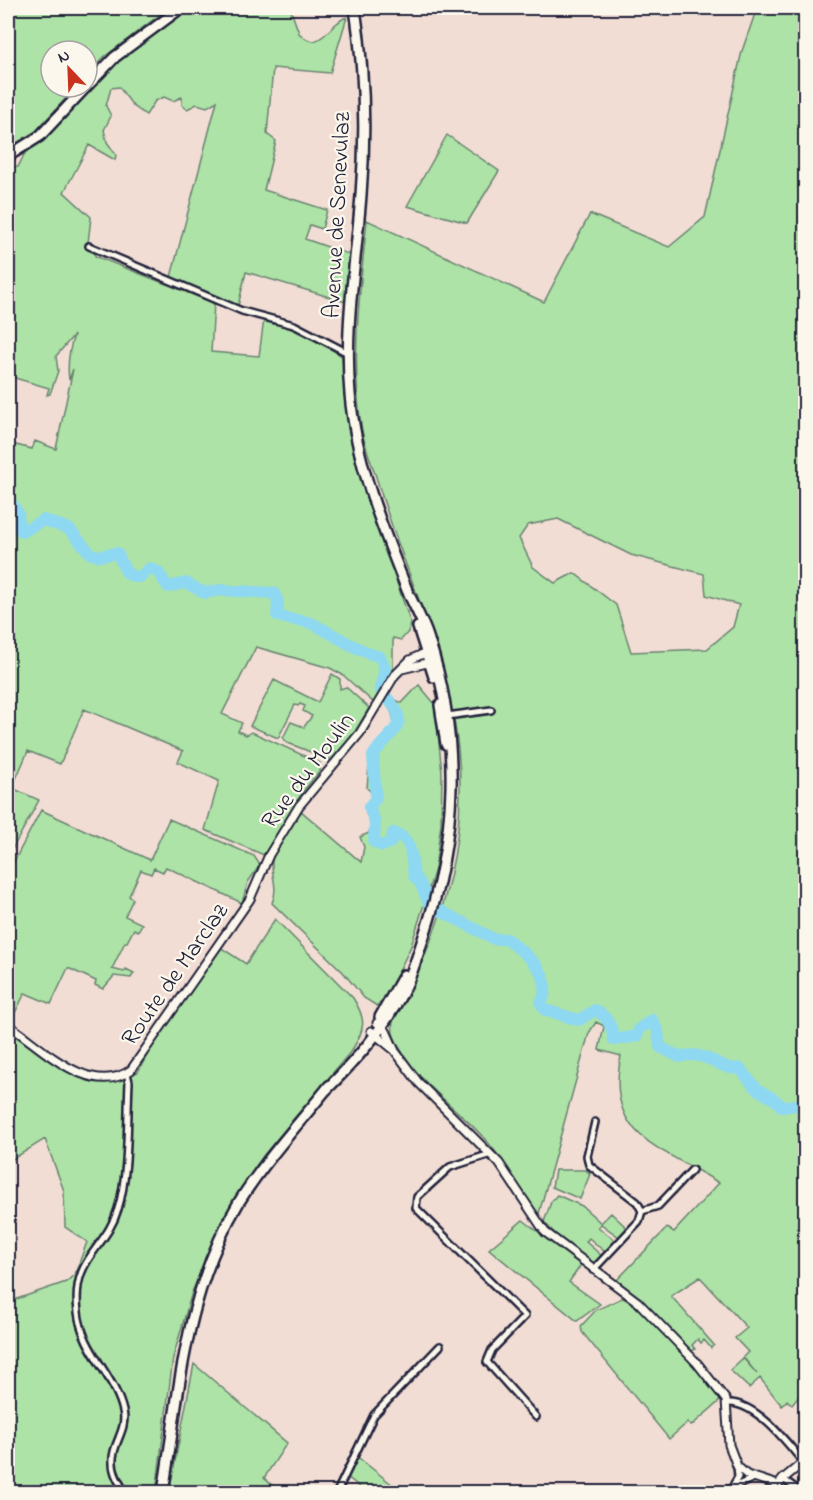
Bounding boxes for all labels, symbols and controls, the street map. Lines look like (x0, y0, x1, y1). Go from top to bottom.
north arrow (39, 39, 99, 99)
text: N (54, 44, 74, 70)
street label: Avenue de Senevulaz (316, 110, 361, 319)
street label: Rue du Moulin (254, 706, 364, 837)
street label: Route de Marclaz (114, 896, 239, 1054)

